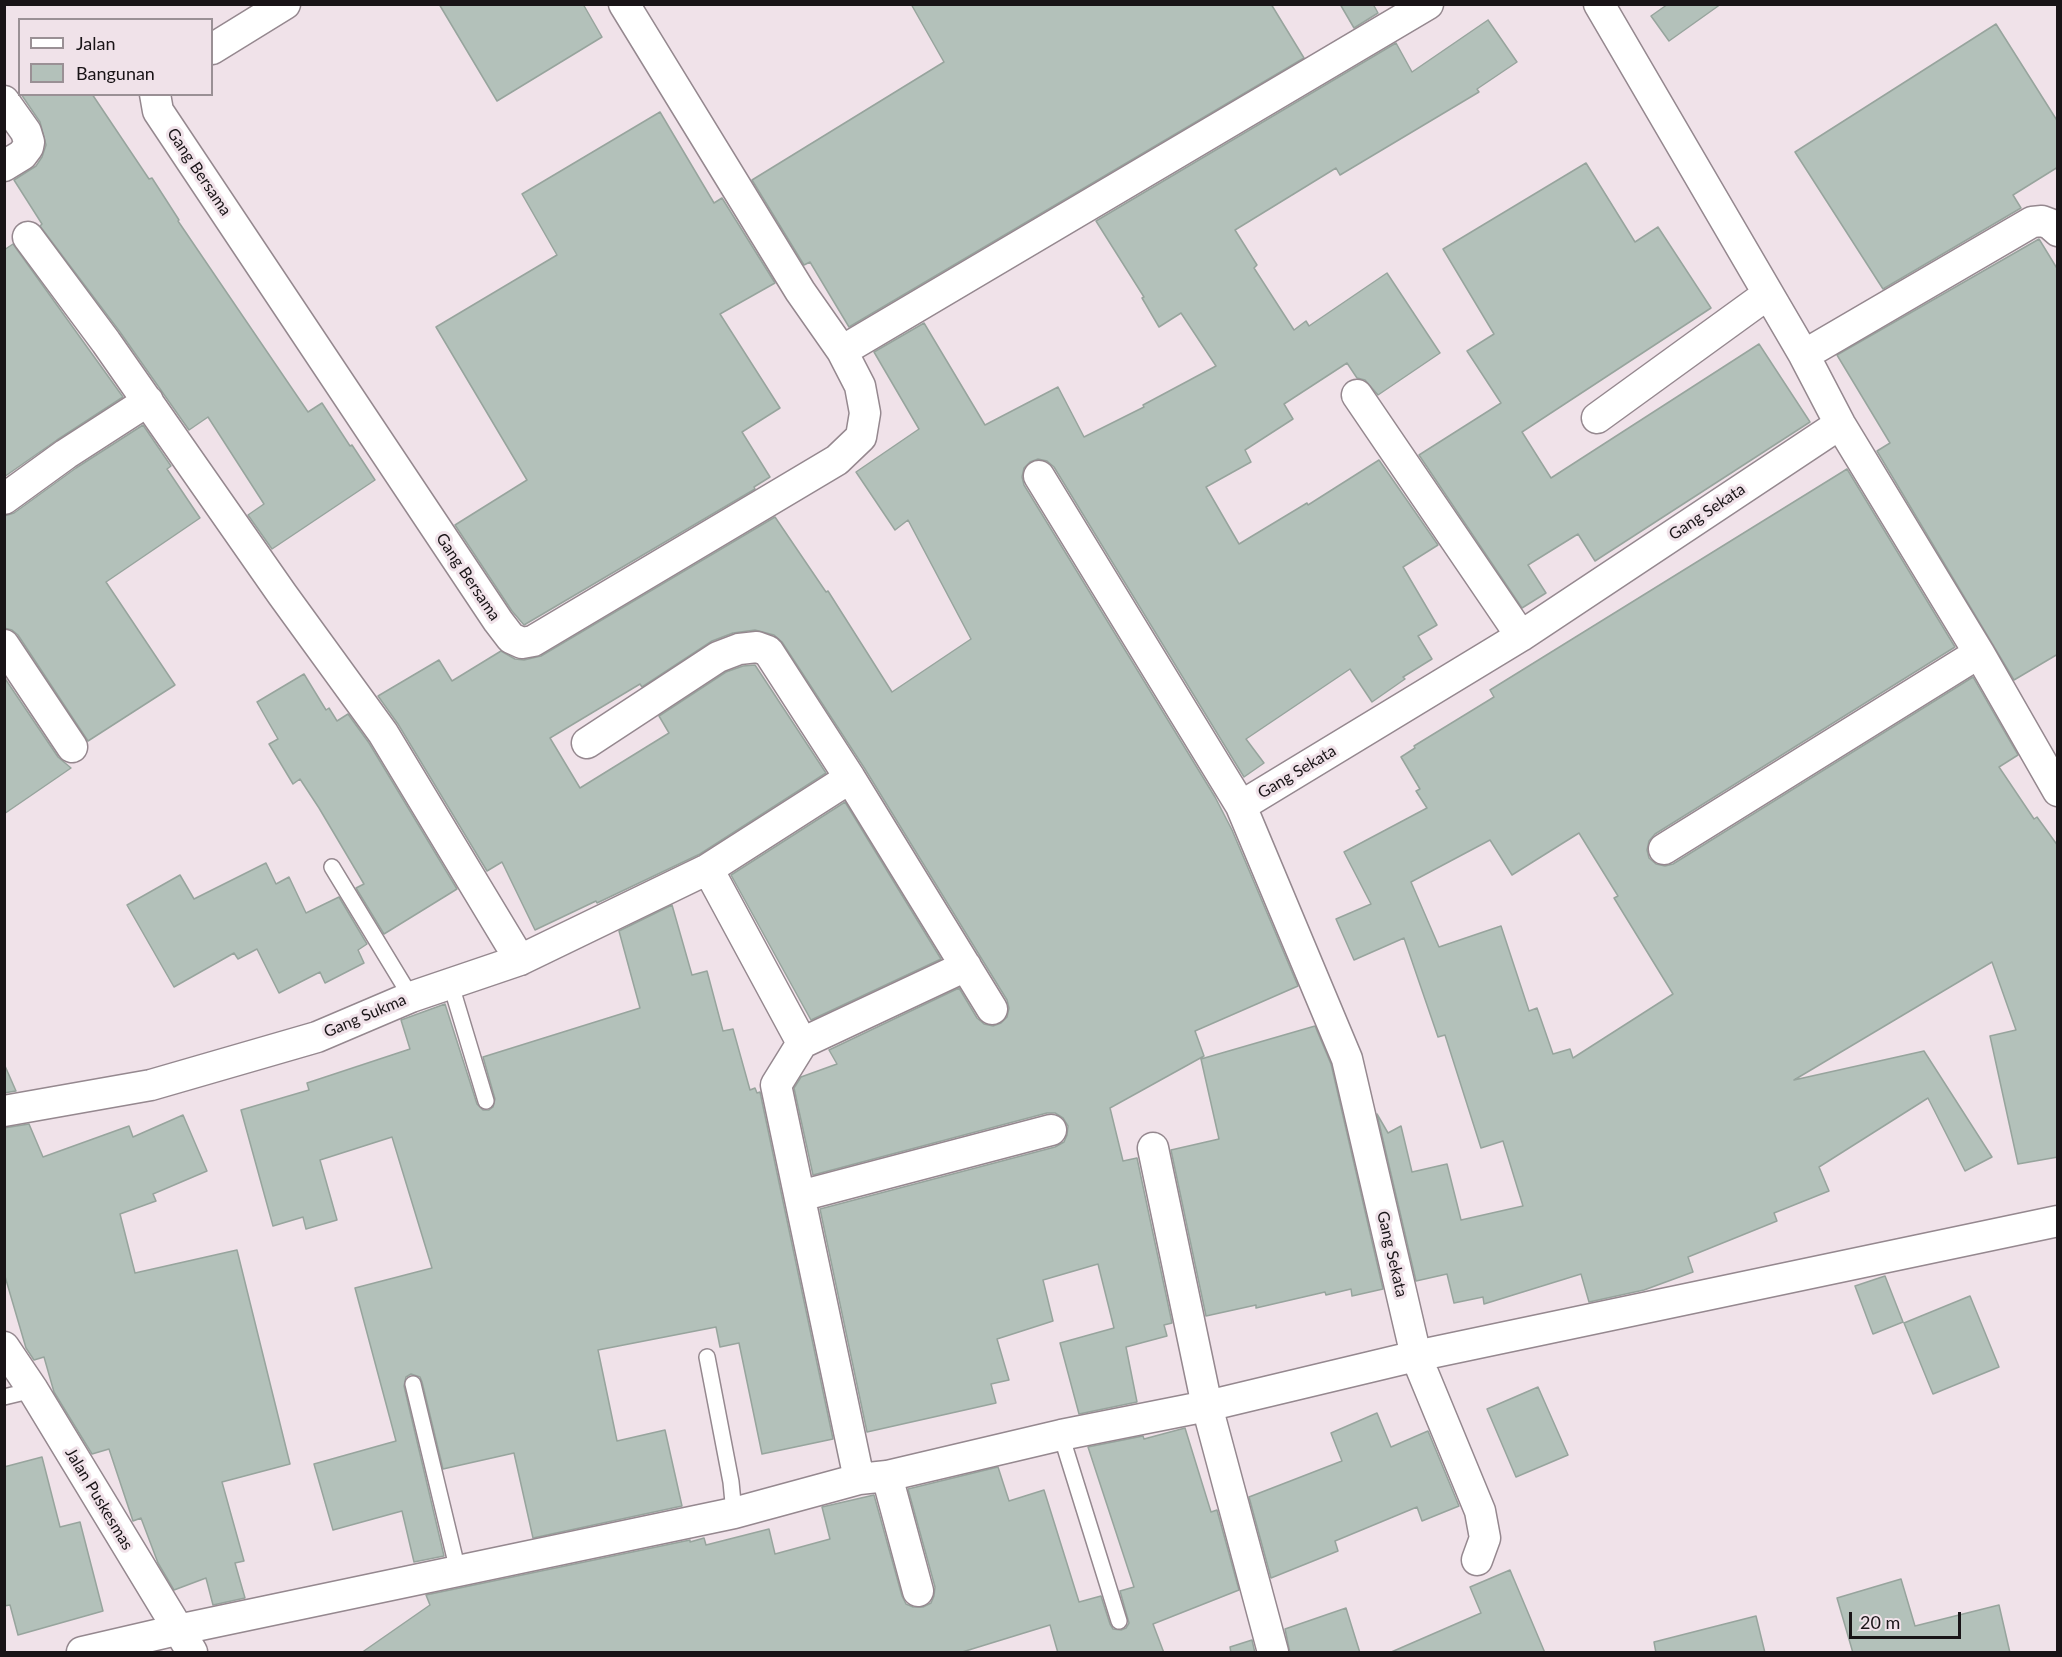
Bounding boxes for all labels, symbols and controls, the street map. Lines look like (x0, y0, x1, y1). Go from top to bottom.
legend (18, 18, 213, 96)
text: Jalan (76, 32, 115, 54)
text: Bangunan (76, 62, 155, 84)
street label: Gang Bersama (163, 125, 235, 219)
street label: Gang Sekata (1665, 480, 1749, 544)
street label: Gang Bersama (432, 530, 504, 624)
street label: Gang Sekata (1254, 741, 1340, 803)
street label: Gang Sukma (321, 990, 409, 1042)
street label: Gang Sekata (1373, 1209, 1411, 1299)
street label: Jalan Puskesmas (61, 1445, 137, 1553)
scale bar (1852, 1600, 1964, 1638)
text: 20 m (1860, 1611, 1900, 1633)

